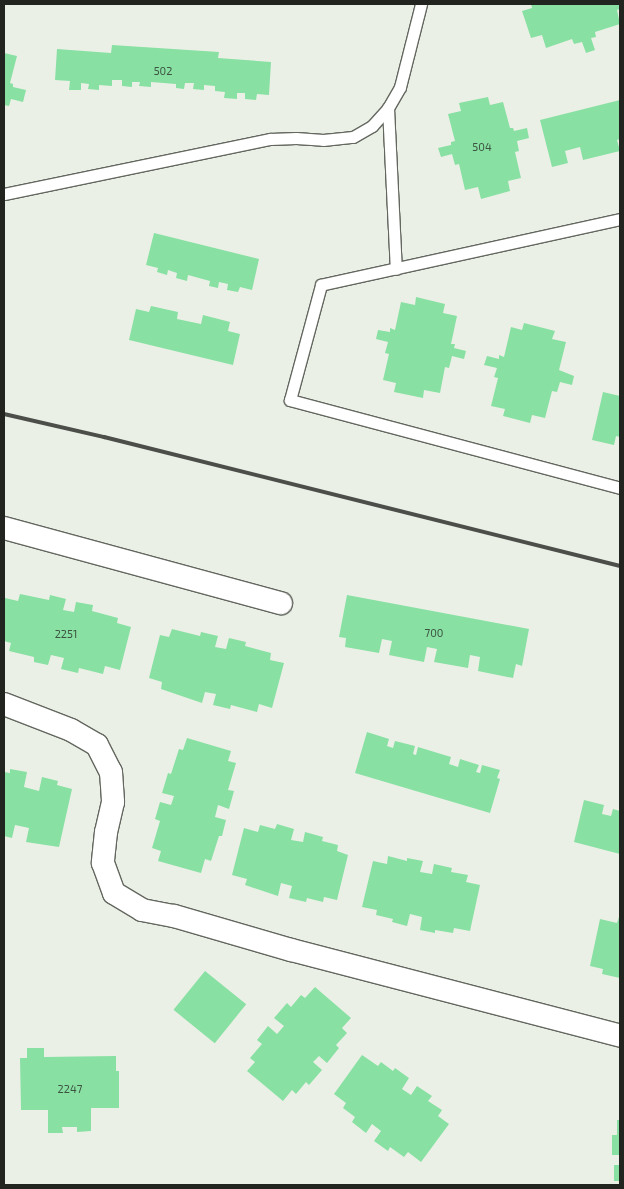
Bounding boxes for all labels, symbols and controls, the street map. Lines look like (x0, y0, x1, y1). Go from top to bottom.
house number: 502 (154, 64, 172, 78)
house number: 504 (472, 140, 492, 154)
house number: 700 (425, 626, 443, 640)
house number: 2251 (55, 627, 77, 641)
house number: 2247 (58, 1082, 82, 1096)

